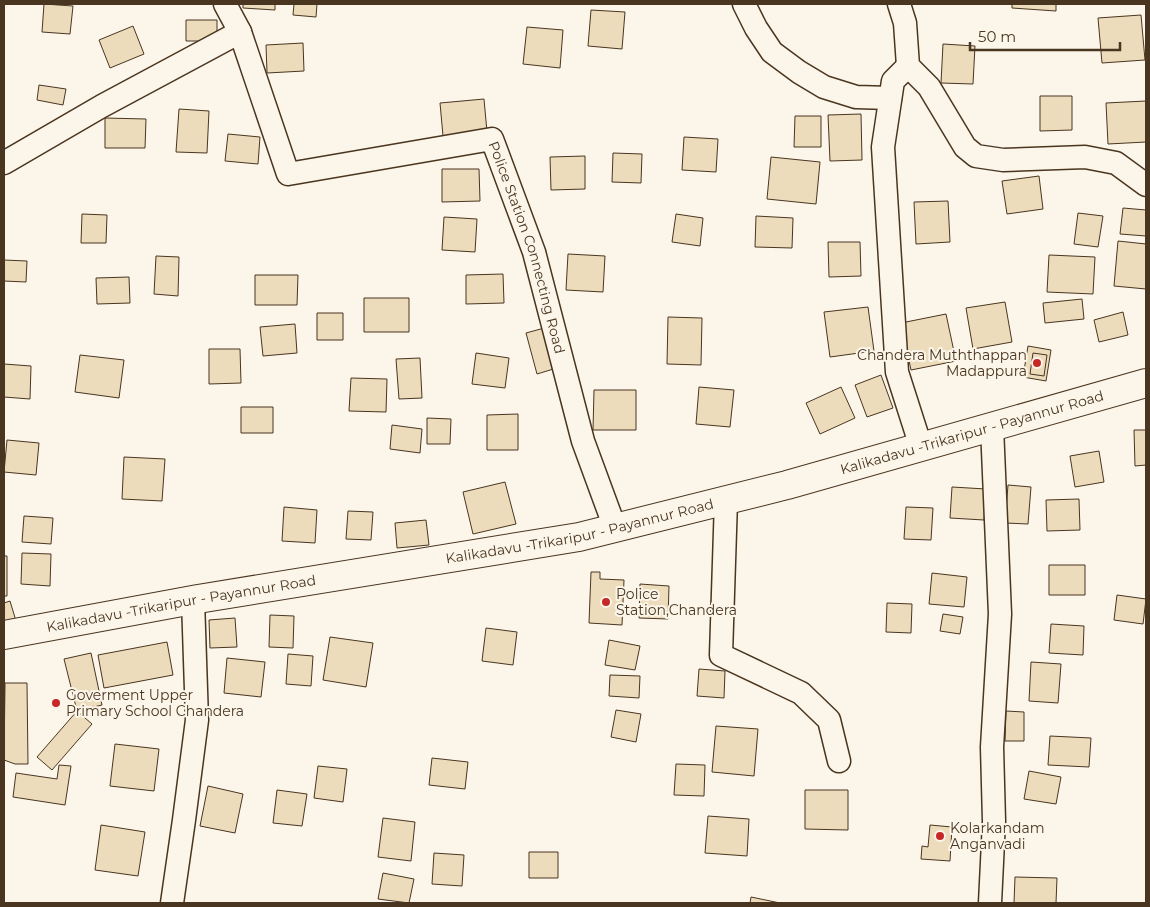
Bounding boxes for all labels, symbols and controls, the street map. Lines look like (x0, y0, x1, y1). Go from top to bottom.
scale bar (970, 20, 1120, 52)
text: 50 m (978, 27, 1016, 46)
street label: Police Station Connecting Road (485, 139, 569, 356)
place label: Chandera Muththappan Madappura (857, 346, 1027, 380)
marker: Chandera Muththappan Madappura (1031, 357, 1043, 369)
street label: Kalikadavu -Trikaripur - Payannur Road (838, 386, 1106, 478)
street label: Kalikadavu -Trikaripur - Payannur Road (444, 495, 715, 568)
street label: Kalikadavu -Trikaripur - Payannur Road (45, 571, 317, 636)
place label: Police Station,Chandera (616, 585, 737, 619)
marker: Police Station,Chandera (600, 596, 612, 608)
place label: Goverment Upper Primary School Chandera (66, 686, 244, 720)
marker: Goverment Upper Primary School Chandera (50, 697, 62, 709)
place label: Kolarkandam Anganvadi (950, 819, 1045, 853)
marker: Kolarkandam Anganvadi (934, 830, 946, 842)

